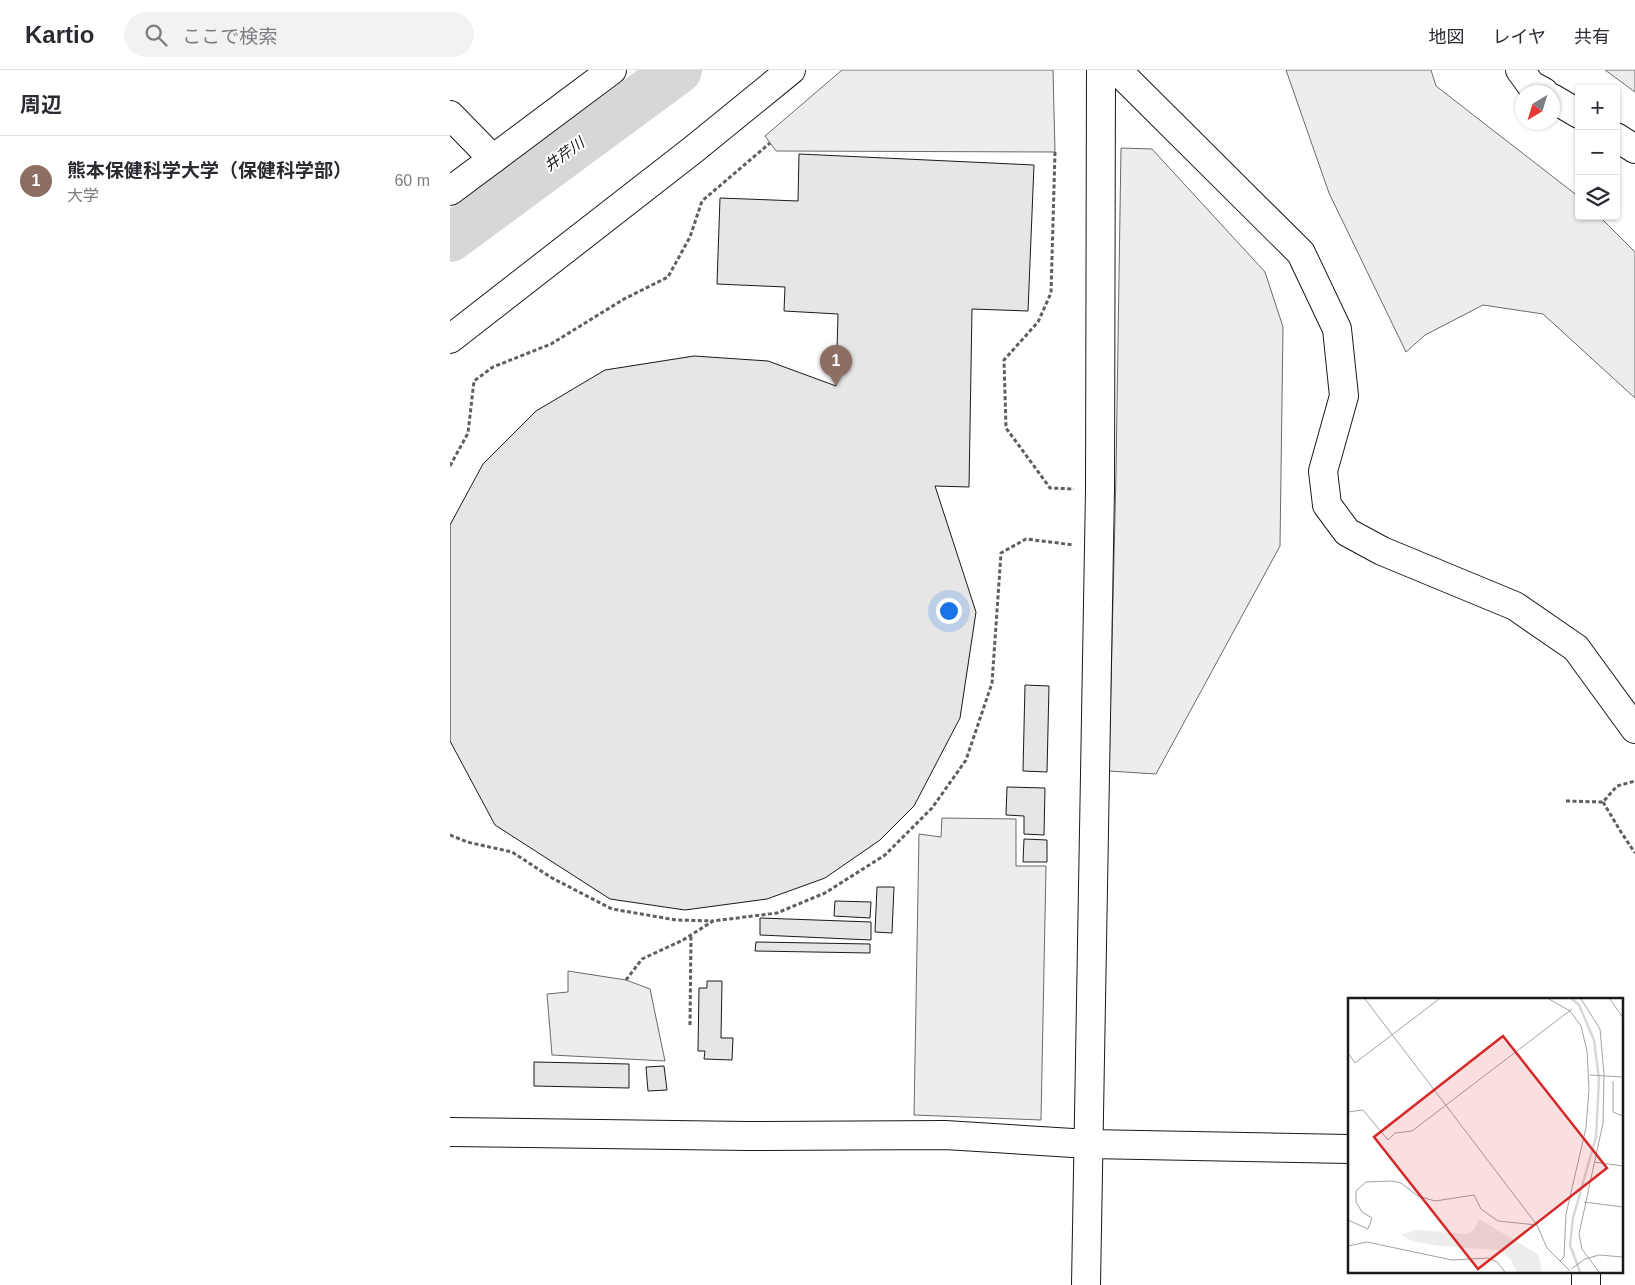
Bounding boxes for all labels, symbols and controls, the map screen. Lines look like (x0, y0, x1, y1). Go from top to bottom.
search box (124, 12, 474, 57)
text: Kartio (25, 21, 94, 48)
icon: search (142, 21, 170, 49)
text: ここで検索 (182, 26, 277, 47)
text: 地図 (1429, 27, 1465, 47)
text: レイヤ (1493, 27, 1546, 47)
text: 共有 (1574, 27, 1610, 47)
north arrow (1515, 85, 1560, 130)
map controls (1575, 85, 1620, 220)
button: + (1575, 85, 1620, 130)
text: 周辺 (20, 93, 62, 116)
button: − (1575, 130, 1620, 175)
water label: 井芹川 (541, 133, 589, 174)
text: 熊本保健科学大学（保健科学部） (67, 160, 352, 181)
text: 1 (32, 172, 40, 189)
text: 60 m (394, 172, 430, 189)
button: layers (1575, 175, 1620, 220)
text: 大学 (67, 187, 99, 204)
pin: 1 (820, 345, 852, 386)
your location (936, 598, 962, 624)
inset map (1348, 998, 1622, 1272)

